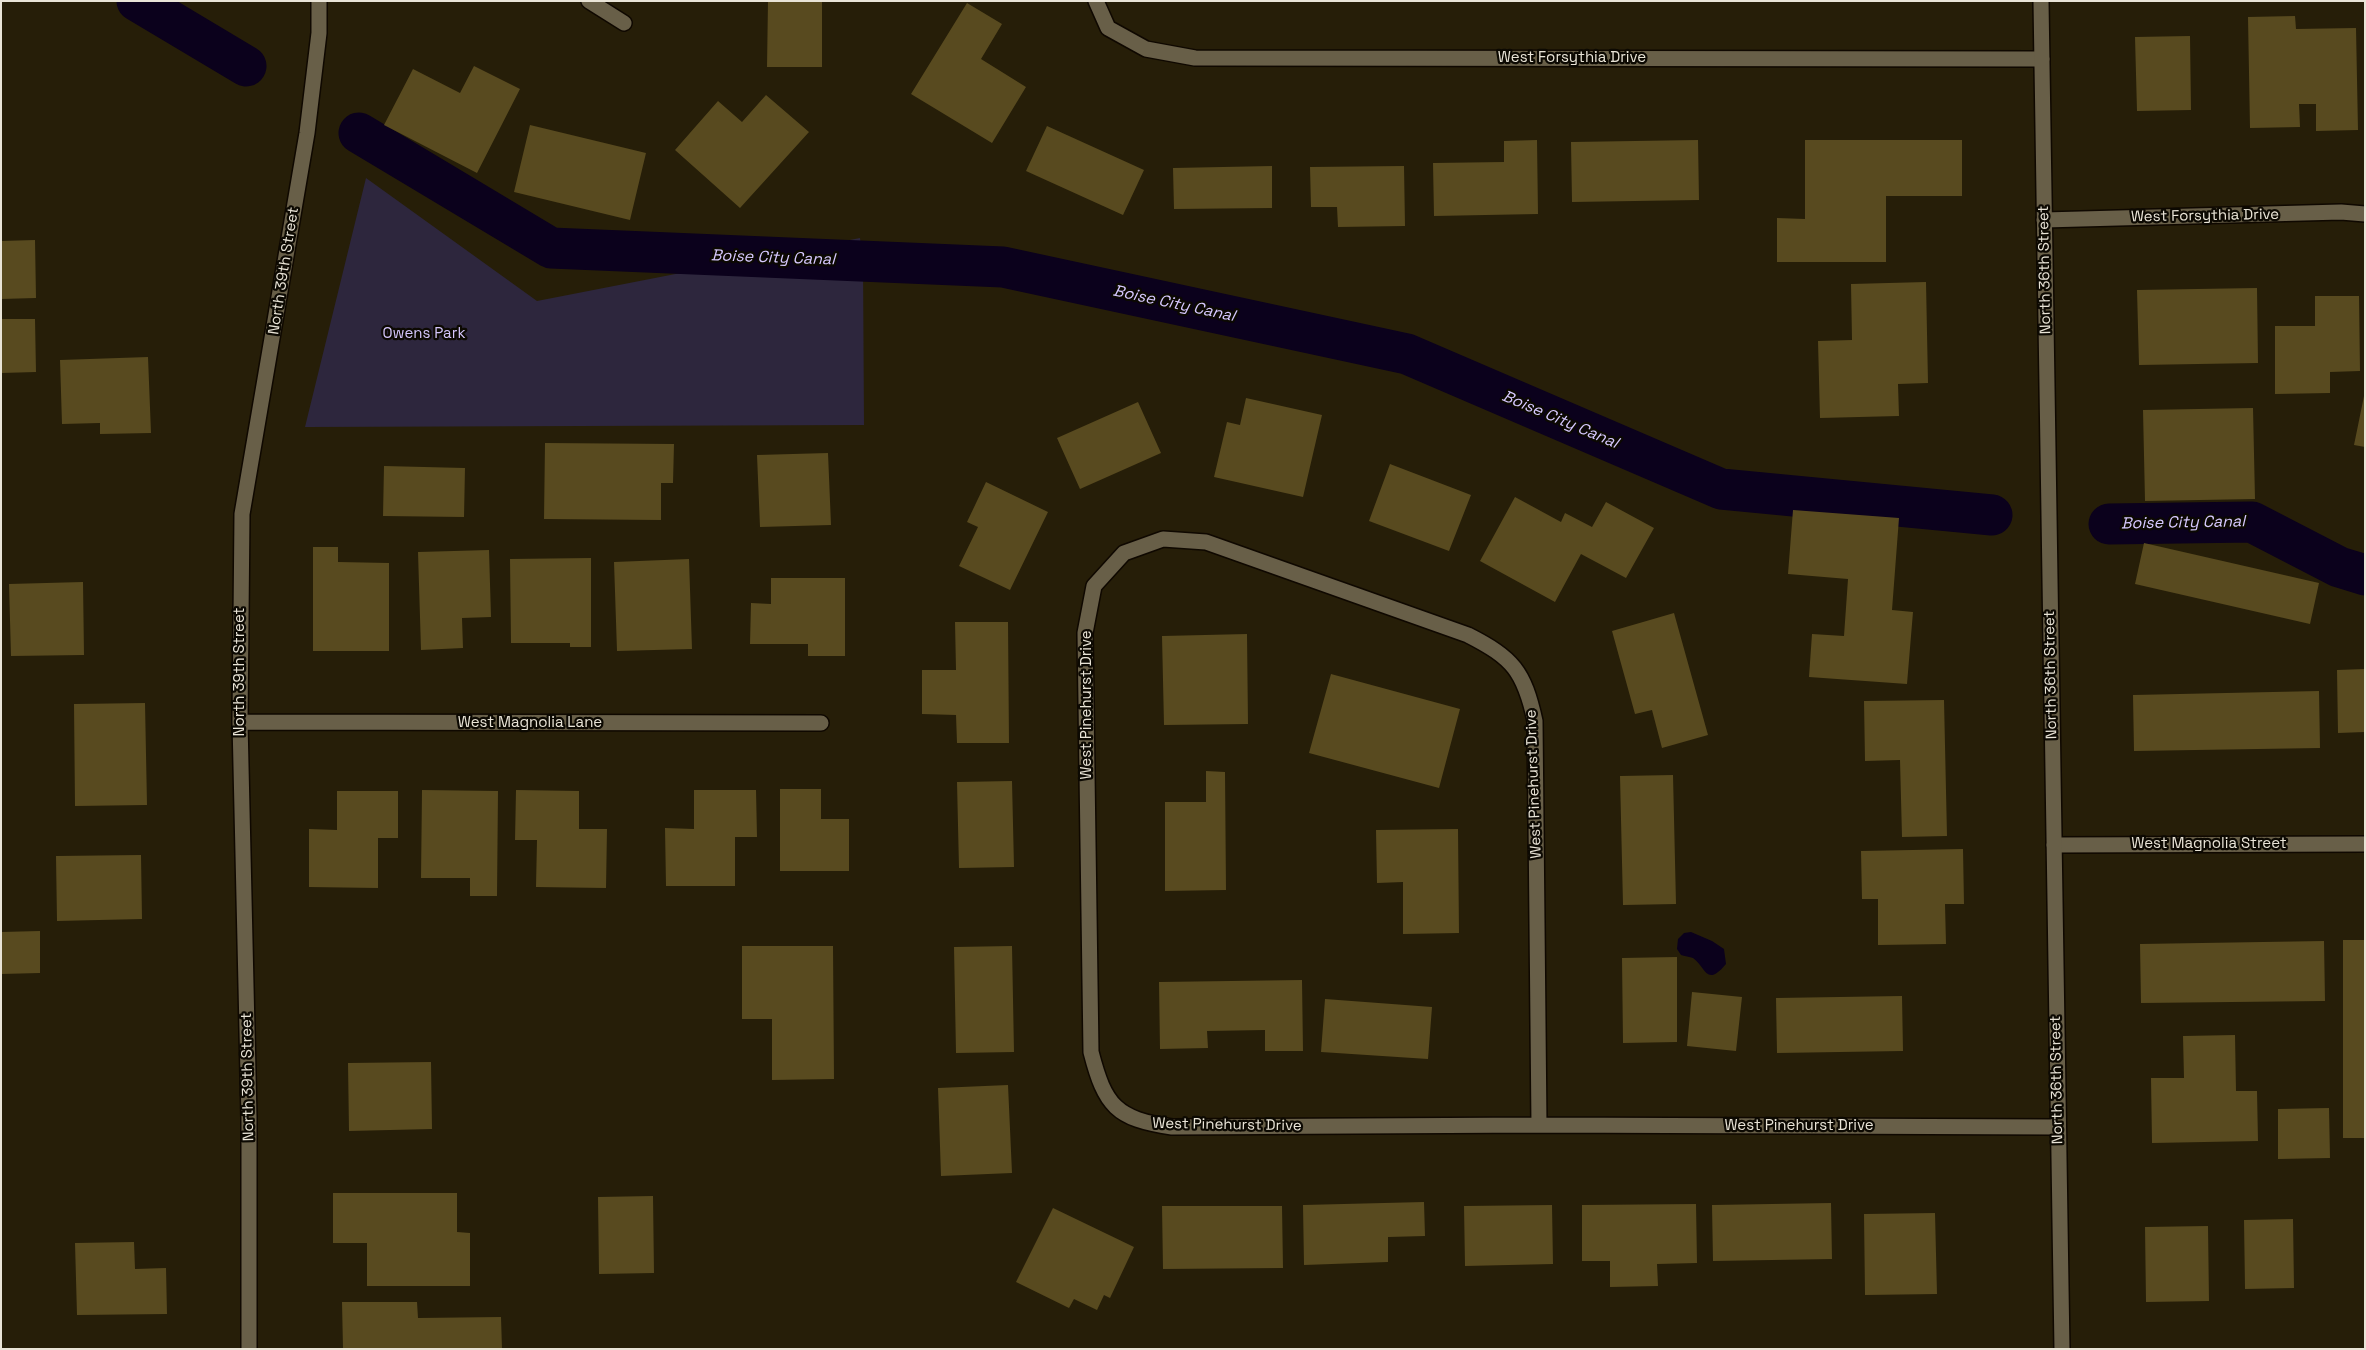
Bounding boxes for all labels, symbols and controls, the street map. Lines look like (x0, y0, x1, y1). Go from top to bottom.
street label: West Forsythia Drive (1498, 49, 1646, 67)
street label: North 36th Street (2035, 205, 2055, 335)
street label: North 39th Street (265, 206, 303, 336)
street label: West Forsythia Drive (2131, 206, 2279, 226)
water label: Boise City Canal (711, 246, 835, 270)
water label: Boise City Canal (1111, 282, 1237, 326)
park label: Owens Park (383, 325, 465, 343)
water label: Boise City Canal (1499, 387, 1621, 453)
water label: Boise City Canal (2121, 512, 2245, 534)
street label: North 39th Street (231, 608, 249, 736)
street label: North 36th Street (2041, 610, 2061, 740)
street label: West Pinehurst Drive (1078, 630, 1096, 780)
street label: West Pinehurst Drive (1522, 709, 1546, 859)
street label: West Magnolia Lane (458, 714, 602, 732)
street label: West Magnolia Street (2131, 835, 2287, 853)
street label: North 39th Street (238, 1012, 258, 1142)
street label: North 36th Street (2047, 1015, 2067, 1145)
street label: West Pinehurst Drive (1152, 1115, 1302, 1135)
street label: West Pinehurst Drive (1724, 1117, 1874, 1135)

